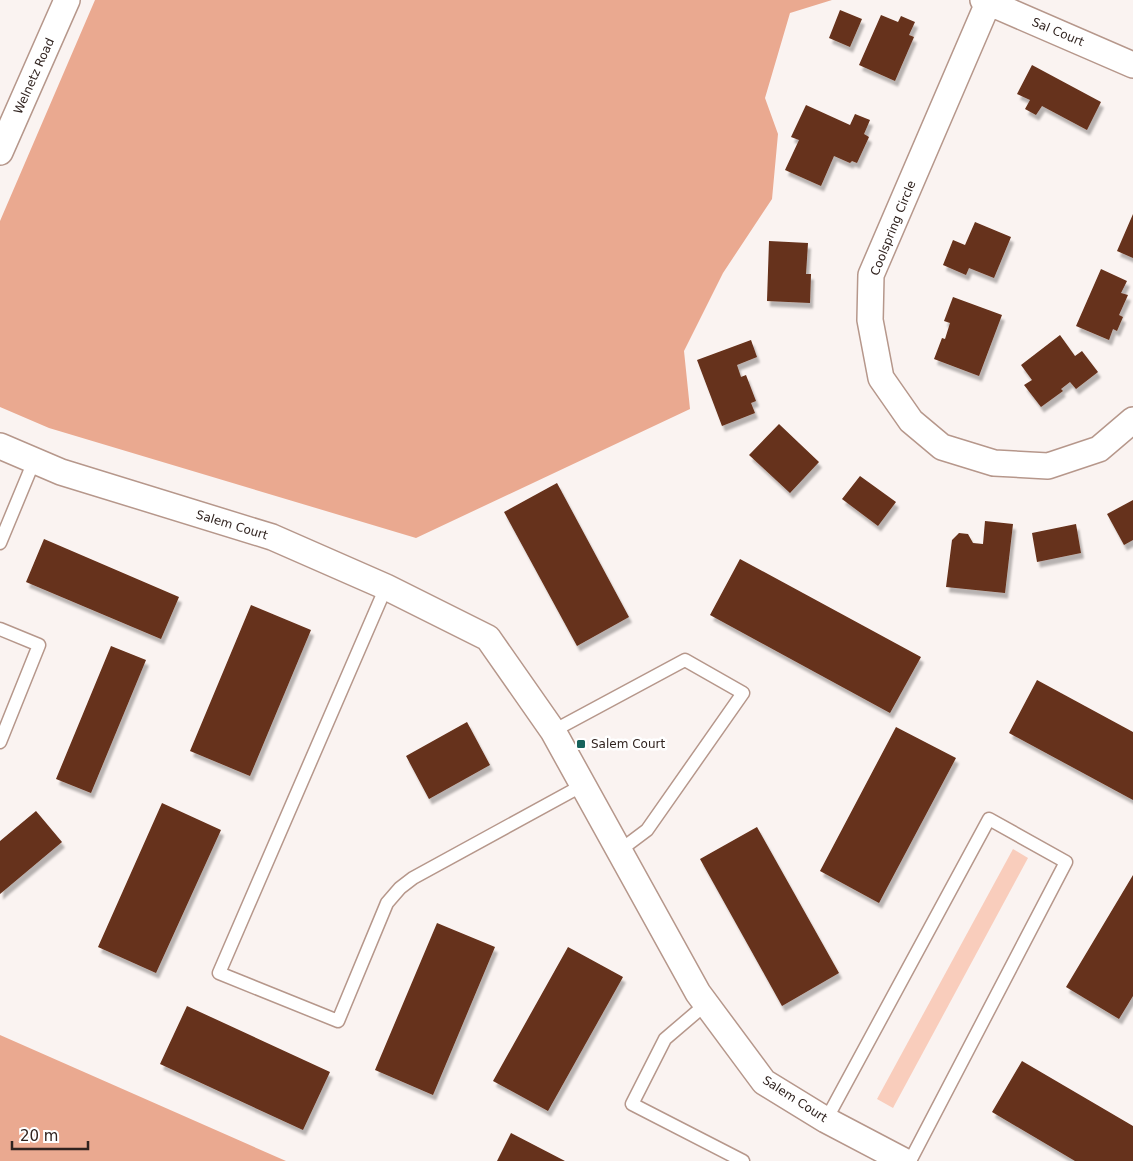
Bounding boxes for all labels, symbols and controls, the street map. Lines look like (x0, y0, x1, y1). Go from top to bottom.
street label: Sal Court (1030, 15, 1086, 49)
street label: Welnetz Road (11, 36, 57, 116)
street label: Coolspring Circle (868, 178, 918, 278)
street label: Salem Court (194, 507, 270, 543)
place label: Salem Court (591, 737, 665, 751)
marker: Salem Court (575, 738, 587, 750)
street label: Salem Court (760, 1073, 830, 1125)
scale bar (12, 1118, 89, 1150)
text: 20 m (20, 1127, 58, 1145)

